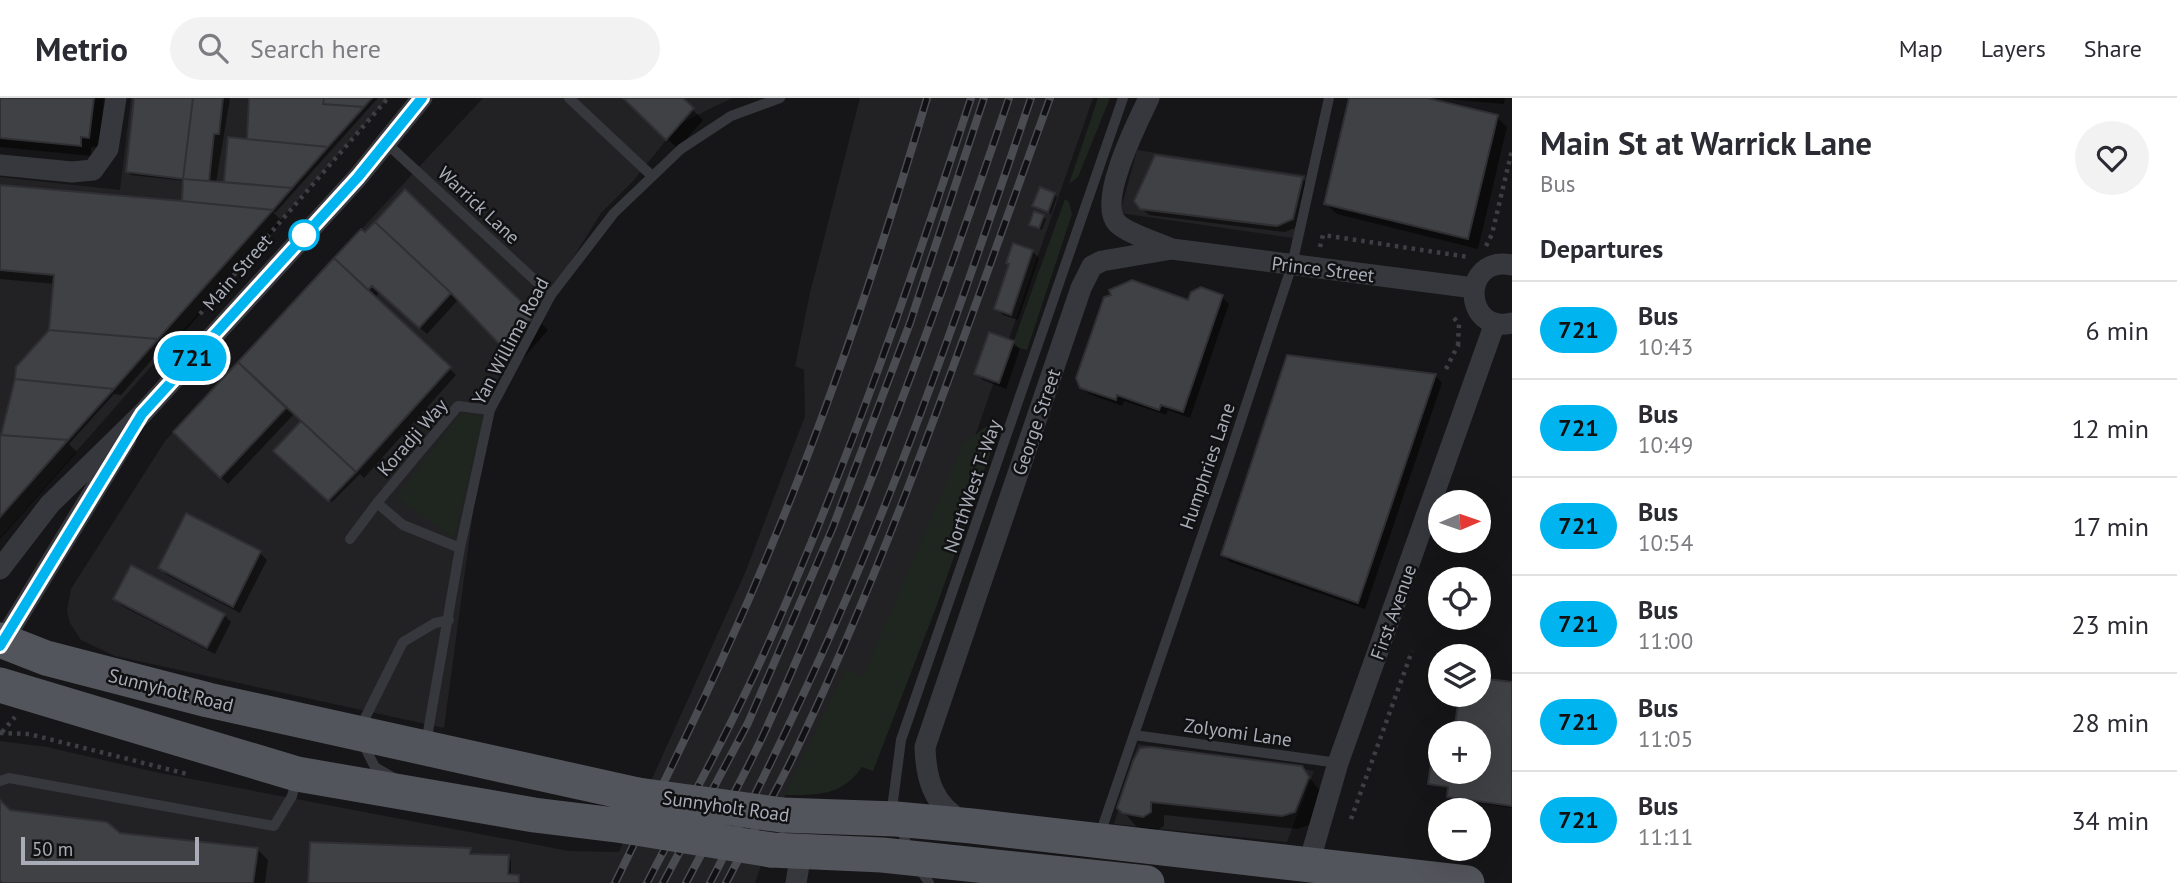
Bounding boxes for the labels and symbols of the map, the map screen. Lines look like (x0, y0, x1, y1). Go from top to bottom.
street label: Warrick Lane (433, 161, 525, 249)
unlabelled marker (289, 220, 319, 250)
street label: Main Street (197, 228, 277, 315)
street label: Prince Street (1270, 251, 1376, 287)
street label: Yan Willima Road (466, 273, 554, 409)
line badge: 721 (152, 335, 232, 381)
street label: George Street (1007, 365, 1066, 478)
street label: Koradji Way (372, 393, 452, 481)
street label: Humphries Lane (1174, 400, 1240, 532)
street label: NorthWest T-Way (938, 416, 1006, 556)
north arrow (1428, 490, 1491, 553)
street label: First Avenue (1365, 561, 1421, 663)
street label: Sunnyholt Road (106, 663, 236, 717)
street label: Zolyomi Lane (1183, 713, 1293, 751)
street label: Sunnyholt Road (661, 785, 791, 827)
scale bar (21, 834, 200, 866)

